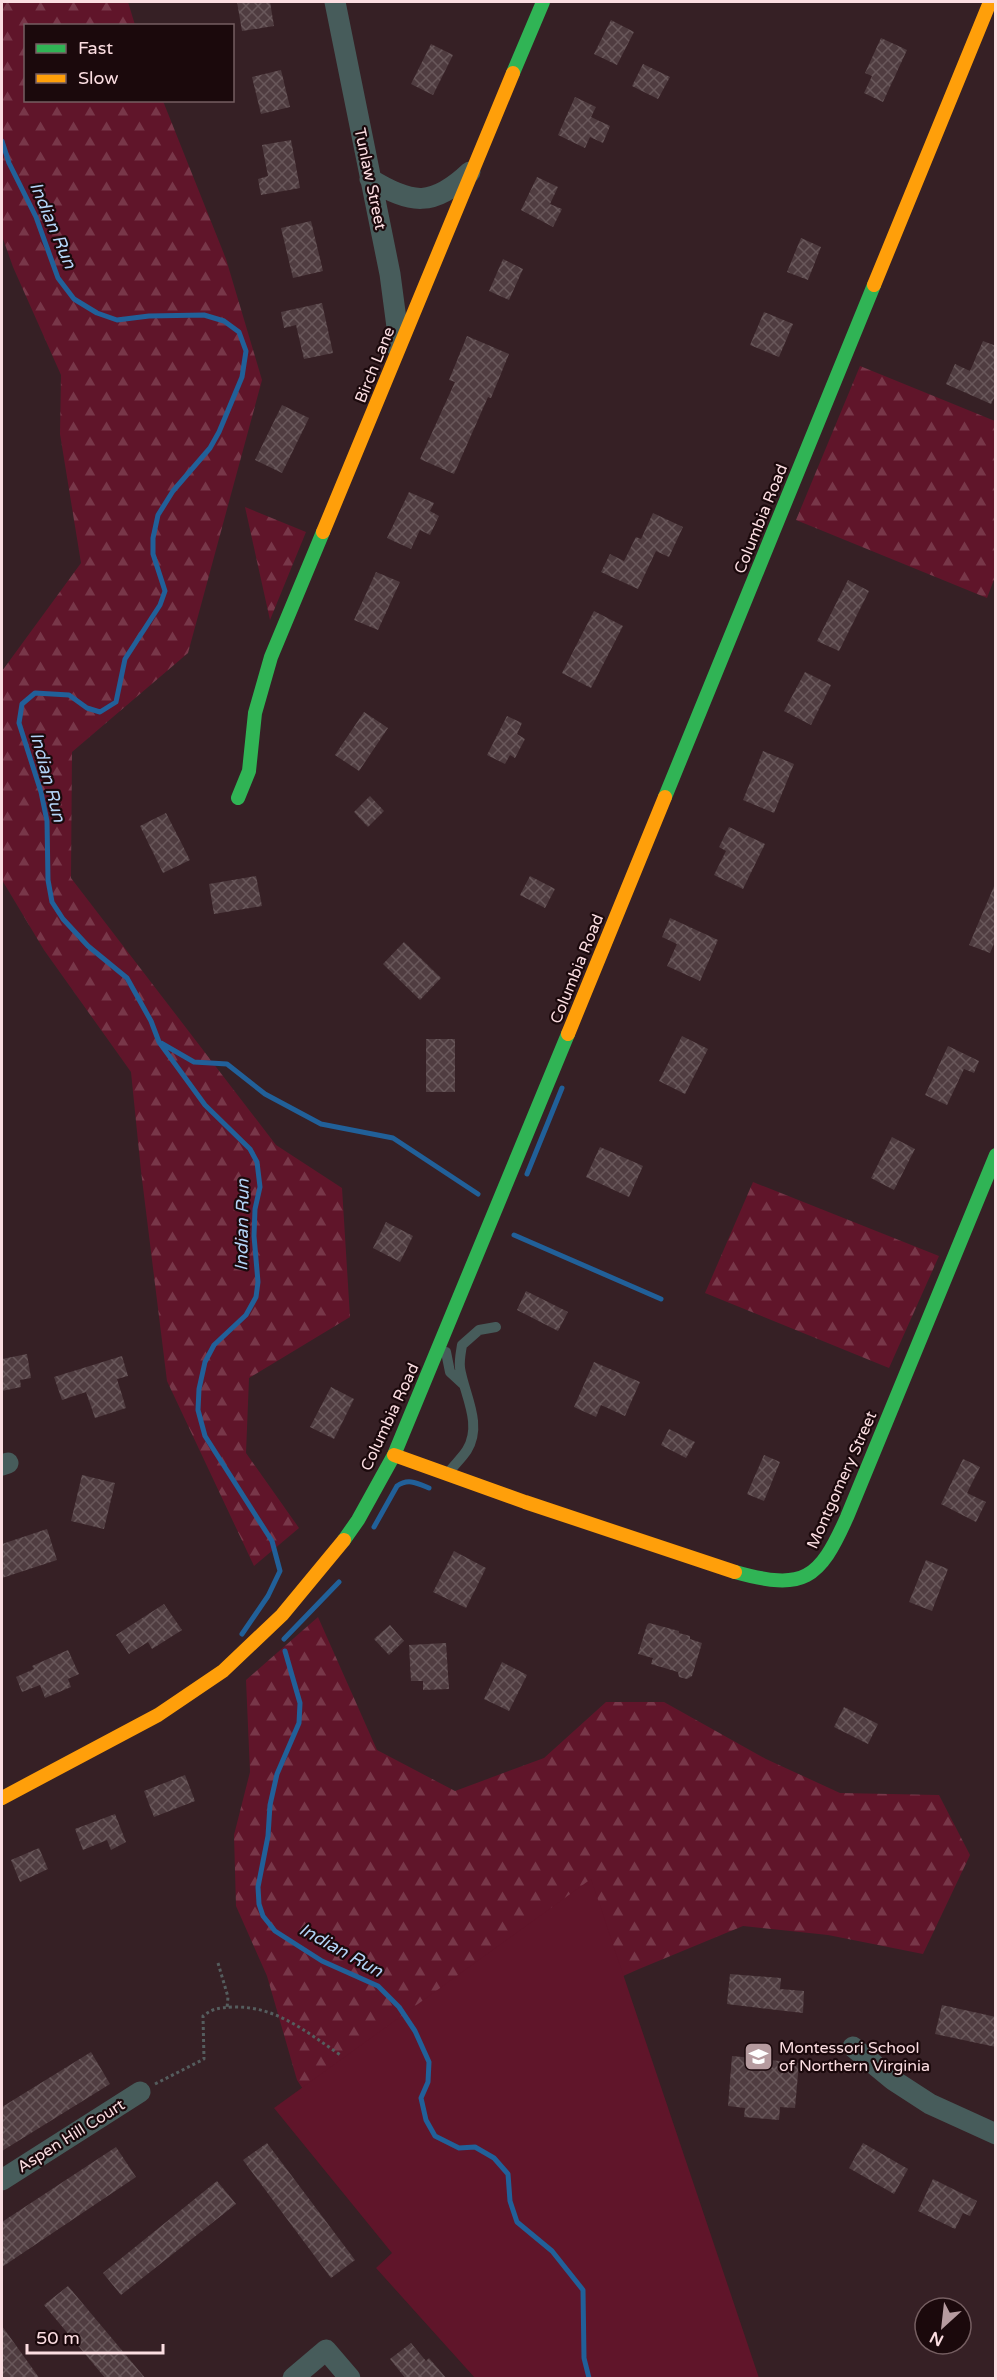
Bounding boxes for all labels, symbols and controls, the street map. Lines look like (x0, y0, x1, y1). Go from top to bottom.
legend (24, 24, 234, 102)
text: Fast (78, 37, 113, 59)
text: Slow (78, 67, 119, 89)
street label: Tunlaw Street (349, 126, 391, 232)
water label: Indian Run (25, 178, 82, 273)
street label: Birch Lane (351, 324, 399, 406)
street label: Columbia Road (730, 461, 792, 577)
water label: Indian Run (25, 730, 71, 825)
street label: Columbia Road (546, 911, 608, 1027)
water label: Indian Run (230, 1178, 254, 1271)
street label: Columbia Road (356, 1360, 424, 1474)
street label: Montgomery Street (803, 1408, 881, 1552)
water label: Indian Run (295, 1918, 388, 1982)
place label: Montessori School of Northern Virginia (779, 2038, 930, 2076)
school or university icon: Montessori School of Northern Virginia (742, 2041, 774, 2073)
street label: Aspen Hill Court (13, 2095, 129, 2177)
north arrow (913, 2296, 973, 2356)
scale bar (27, 2317, 164, 2355)
text: 50 m (36, 2327, 80, 2349)
text: N (926, 2327, 947, 2350)

